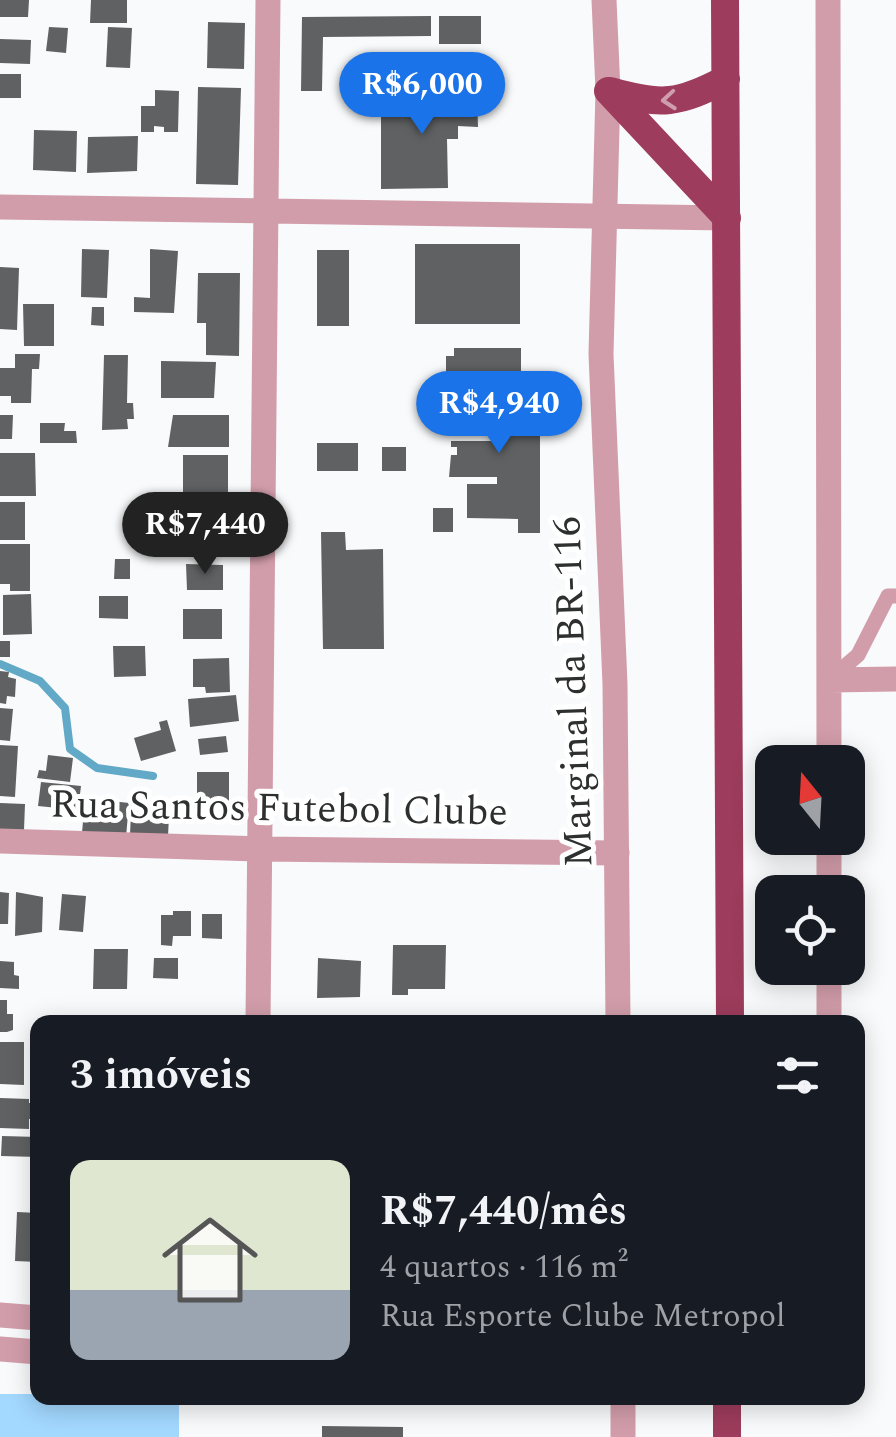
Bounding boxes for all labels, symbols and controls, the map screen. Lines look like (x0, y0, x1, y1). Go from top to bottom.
pin: R$6,000 (330, 52, 514, 137)
text: R$6,000 (361, 60, 483, 109)
one-way arrow (661, 88, 677, 110)
pin: R$4,940 (407, 371, 591, 456)
text: R$4,940 (438, 379, 560, 428)
pin: R$7,440 (113, 492, 297, 577)
text: R$7,440 (144, 500, 266, 549)
street label: Marginal da BR-116 (537, 515, 611, 869)
north arrow (755, 745, 865, 855)
map controls (755, 745, 865, 985)
street label: Rua Santos Futebol Clube (50, 775, 508, 843)
button: locate (755, 875, 865, 985)
text: 3 imóveis (70, 1044, 252, 1107)
icon: filters (770, 1048, 825, 1103)
text: R$7,440/mês (380, 1180, 627, 1243)
icon: home (150, 1200, 270, 1320)
text: 4 quartos · 116 m² (380, 1243, 628, 1292)
text: Rua Esporte Clube Metropol (380, 1292, 786, 1341)

